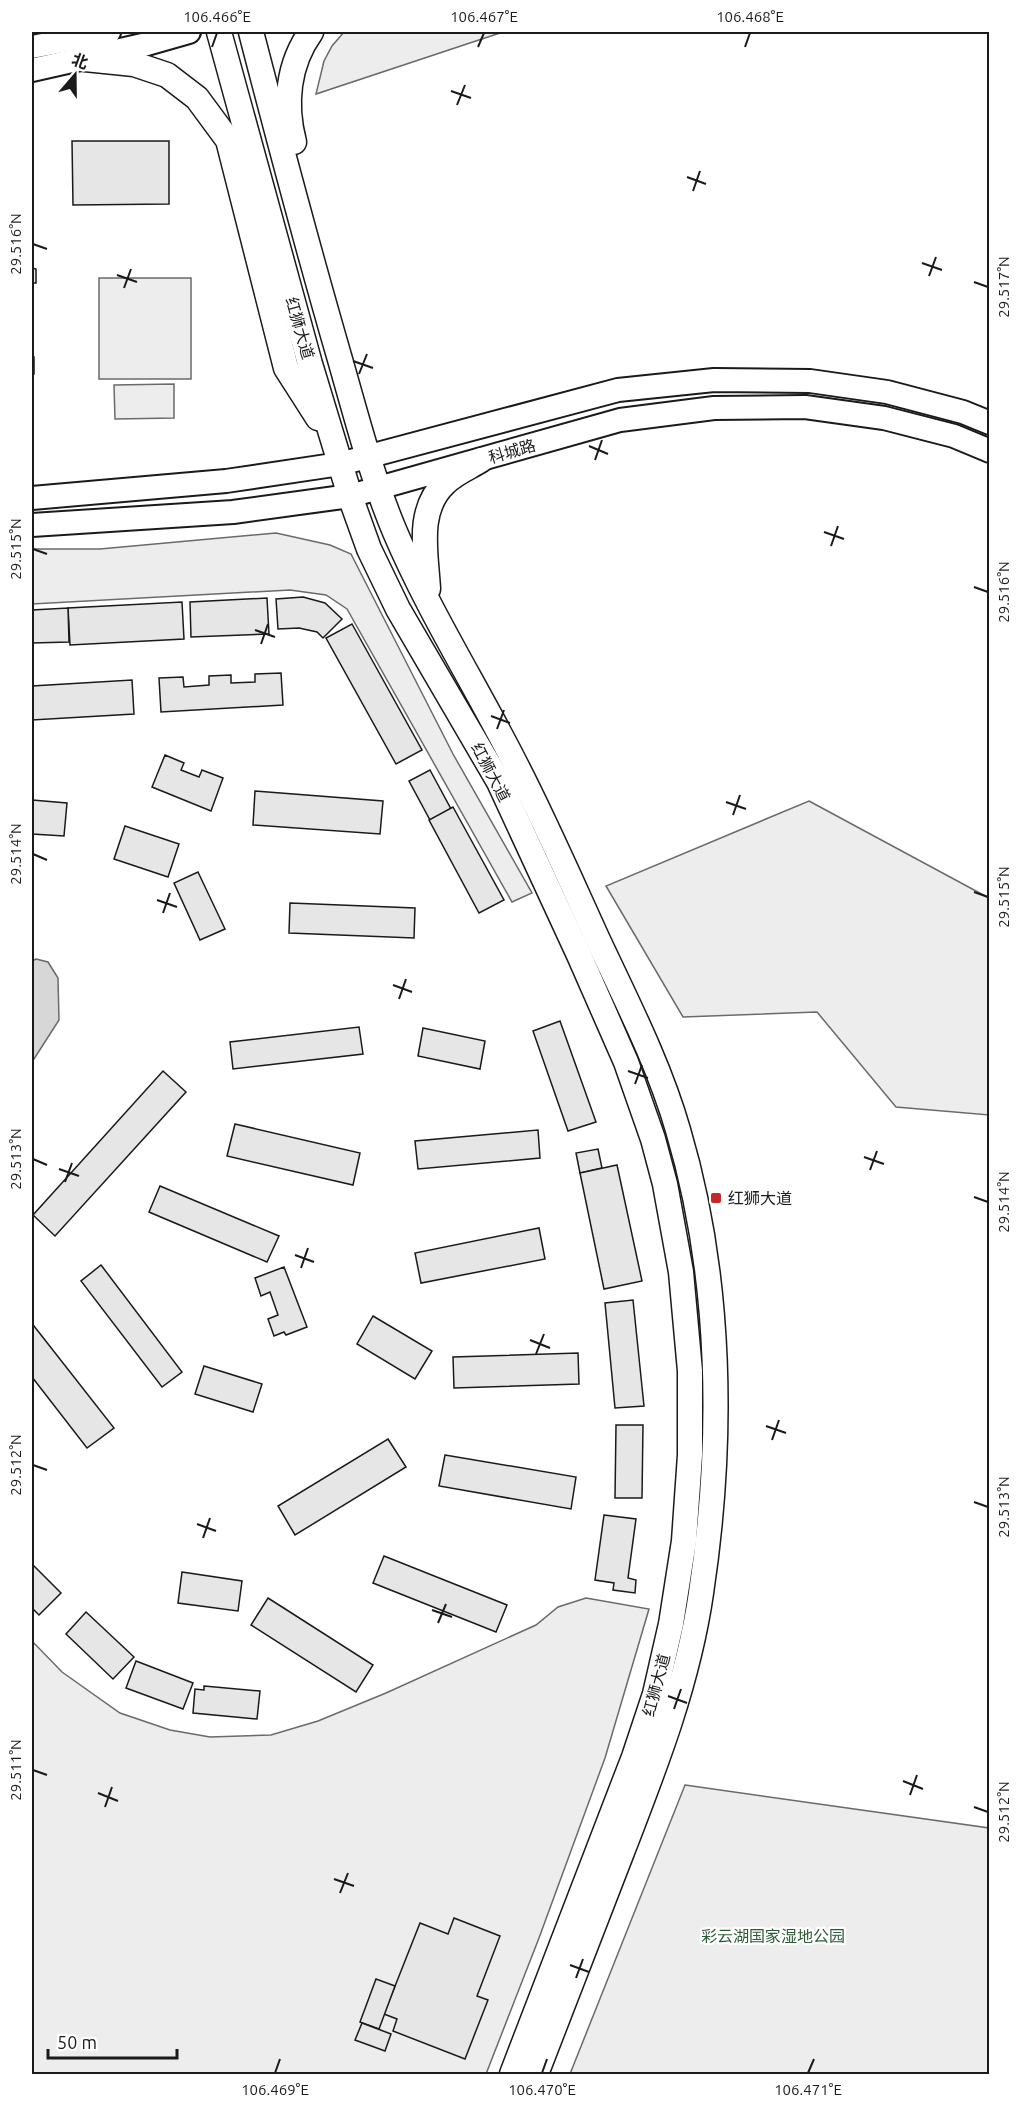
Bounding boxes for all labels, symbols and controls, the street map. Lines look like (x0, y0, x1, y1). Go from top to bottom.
text: 106.466°E (183, 8, 251, 25)
text: 106.467°E (450, 8, 518, 25)
text: 106.468°E (716, 8, 784, 25)
north arrow (45, 45, 105, 105)
text: 北 (70, 50, 91, 72)
text: 29.516°N (7, 213, 24, 275)
text: 29.517°N (995, 256, 1012, 318)
street label: 红狮大道 (283, 295, 317, 361)
street label: 科城路 (486, 436, 538, 466)
text: 29.515°N (7, 518, 24, 580)
text: 29.516°N (995, 561, 1012, 623)
street label: 红狮大道 (468, 740, 514, 804)
text: 29.514°N (7, 823, 24, 885)
text: 29.515°N (995, 866, 1012, 928)
text: 29.513°N (7, 1128, 24, 1190)
text: 29.514°N (995, 1171, 1012, 1233)
place label: 红狮大道 (728, 1189, 792, 1207)
marker: 红狮大道 (709, 1191, 723, 1205)
text: 29.512°N (7, 1434, 24, 1496)
text: 29.513°N (995, 1476, 1012, 1538)
street label: 红狮大道 (639, 1652, 673, 1718)
text: 29.511°N (7, 1739, 24, 1801)
text: 29.512°N (995, 1781, 1012, 1843)
park label: 彩云湖国家湿地公园 (701, 1927, 845, 1945)
scale bar (48, 2022, 177, 2060)
text: 50 m (57, 2032, 97, 2052)
text: 106.469°E (241, 2081, 309, 2098)
text: 106.470°E (508, 2081, 576, 2098)
text: 106.471°E (774, 2081, 842, 2098)

